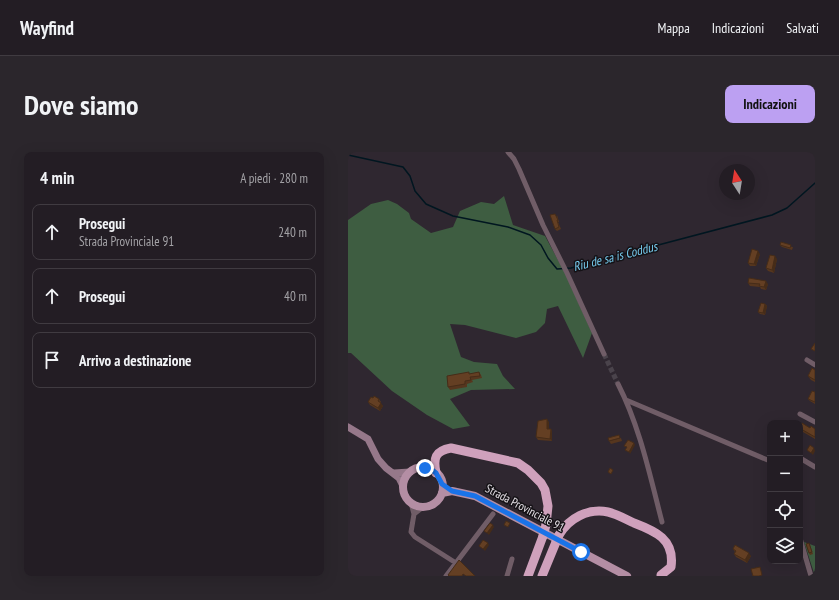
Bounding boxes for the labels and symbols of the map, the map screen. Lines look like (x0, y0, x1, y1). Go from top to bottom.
north arrow (719, 164, 755, 200)
water label: Riu de sa is Coddus (571, 237, 660, 275)
route end (416, 459, 434, 477)
street label: Strada Provinciale 91 (483, 480, 568, 535)
route start (572, 543, 590, 561)

